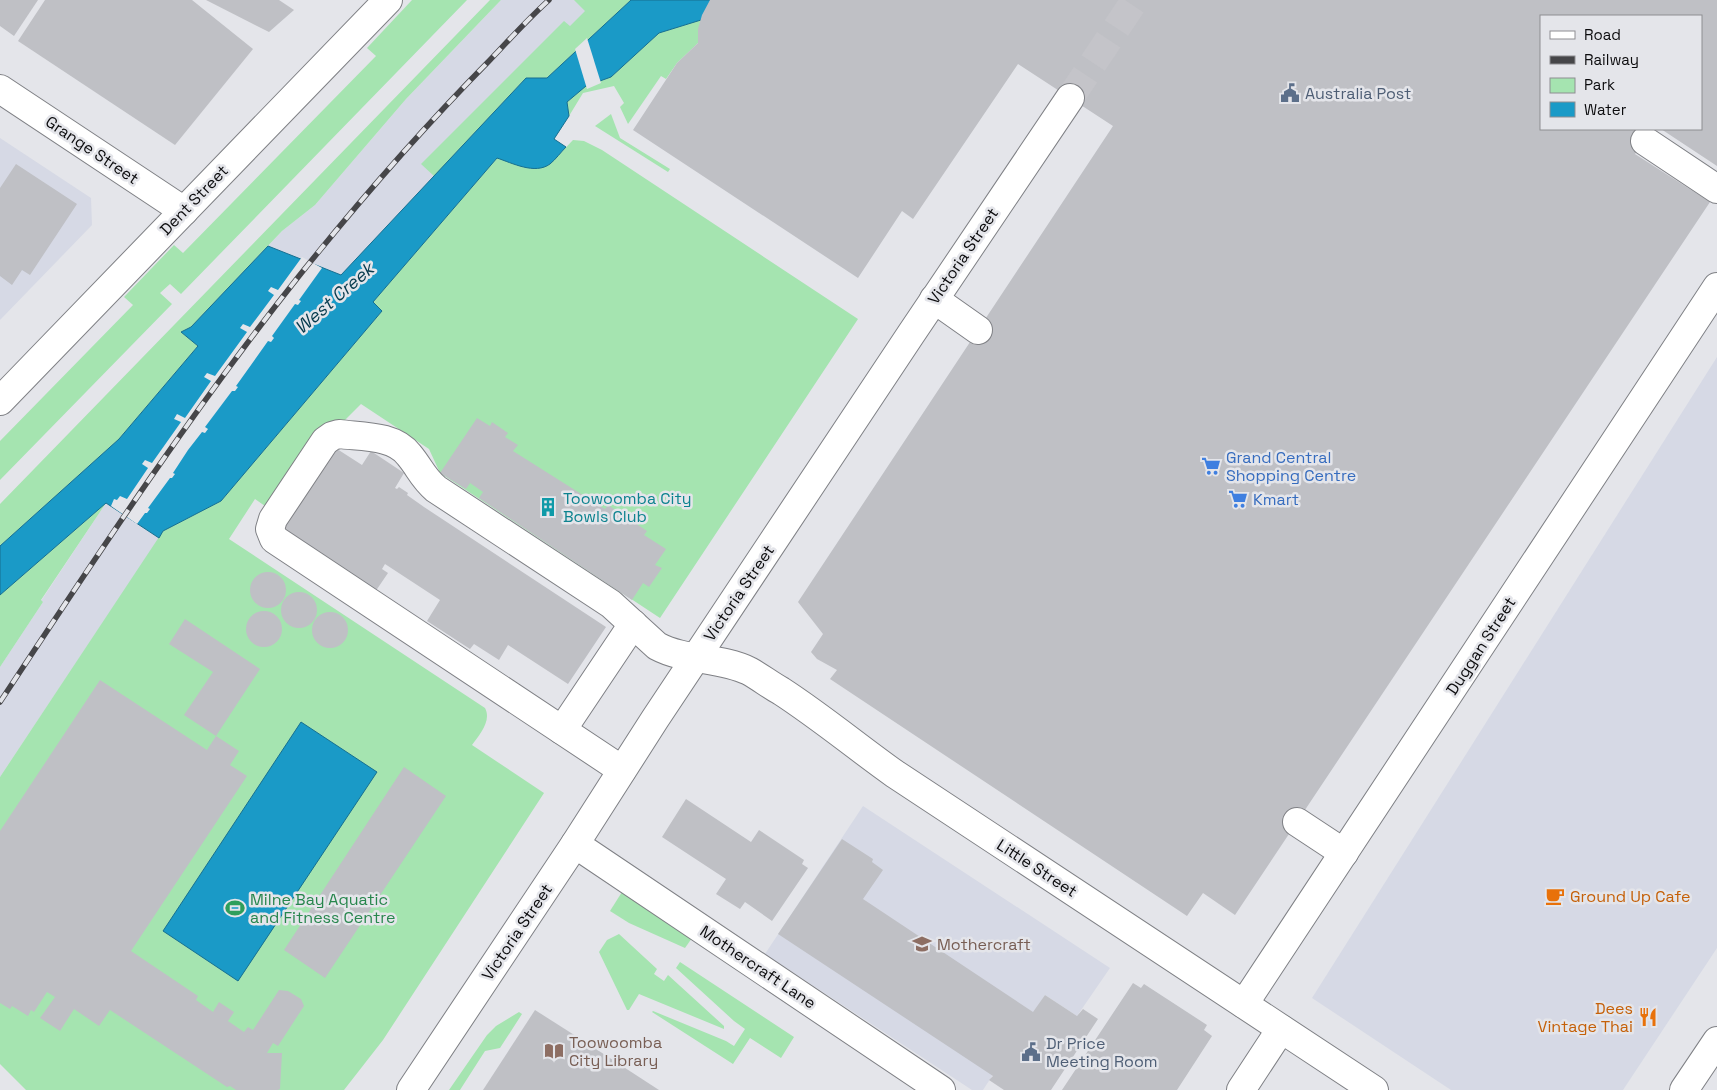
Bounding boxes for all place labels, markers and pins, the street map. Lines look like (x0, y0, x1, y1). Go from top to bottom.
public building icon: Australia Post (1279, 82, 1301, 104)
place label: Australia Post (1305, 83, 1411, 104)
place label: Grand Central Shopping Centre (1226, 447, 1356, 486)
supermarket icon: Grand Central Shopping Centre (1200, 455, 1222, 477)
place label: Toowoomba City Bowls Club (563, 488, 692, 527)
supermarket icon: Kmart (1227, 488, 1249, 510)
place label: Kmart (1253, 489, 1299, 510)
building icon: Toowoomba City Bowls Club (537, 496, 559, 518)
cafe icon: Ground Up Cafe (1544, 885, 1566, 907)
place label: Ground Up Cafe (1570, 886, 1690, 907)
place label: Milne Bay Aquatic and Fitness Centre (250, 889, 396, 928)
sports icon: Milne Bay Aquatic and Fitness Centre (224, 897, 246, 919)
school or university icon: Mothercraft (911, 933, 933, 955)
place label: Mothercraft (937, 934, 1031, 955)
place label: Dees Vintage Thai (1538, 998, 1633, 1037)
restaurant icon: Dees Vintage Thai (1637, 1006, 1659, 1028)
place label: Toowoomba City Library (569, 1032, 662, 1071)
place label: Dr Price Meeting Room (1046, 1033, 1158, 1072)
library icon: Toowoomba City Library (543, 1040, 565, 1062)
public building icon: Dr Price Meeting Room (1020, 1041, 1042, 1063)

